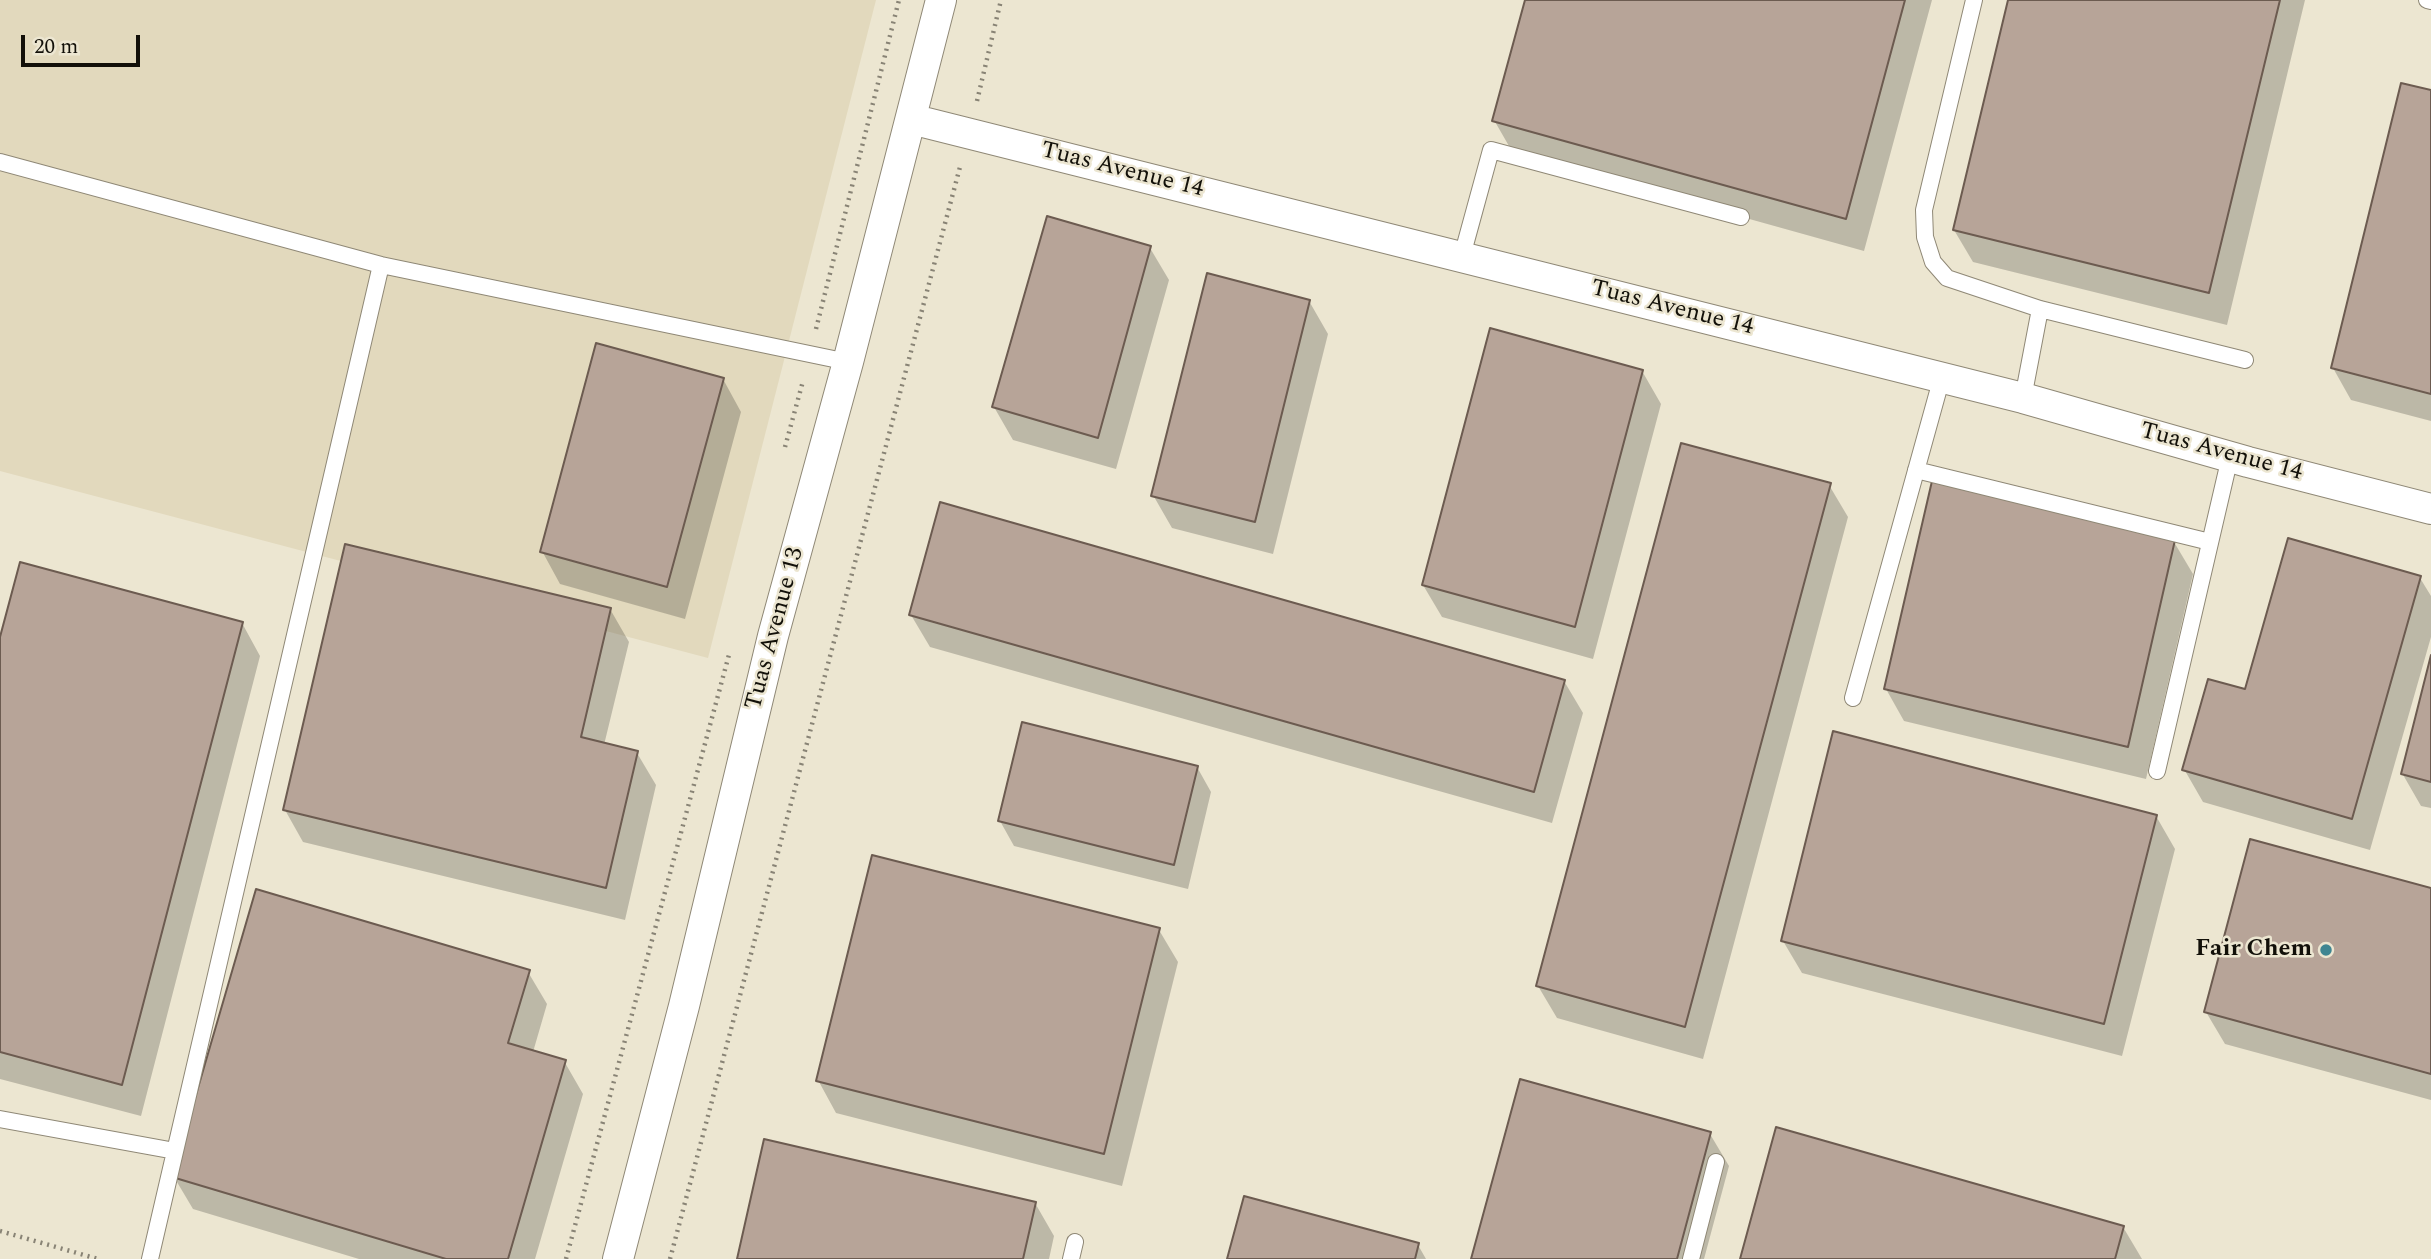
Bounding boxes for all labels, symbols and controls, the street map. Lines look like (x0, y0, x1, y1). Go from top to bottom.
scale bar (24, 21, 144, 65)
text: 20 m (34, 31, 78, 63)
street label: Tuas Avenue 14 (1038, 137, 1206, 205)
street label: Tuas Avenue 14 (1588, 275, 1756, 343)
street label: Tuas Avenue 14 (2137, 418, 2305, 488)
street label: Tuas Avenue 13 (741, 545, 811, 713)
place label: Fair Chem (2195, 936, 2312, 964)
marker: Fair Chem (2318, 942, 2334, 958)

